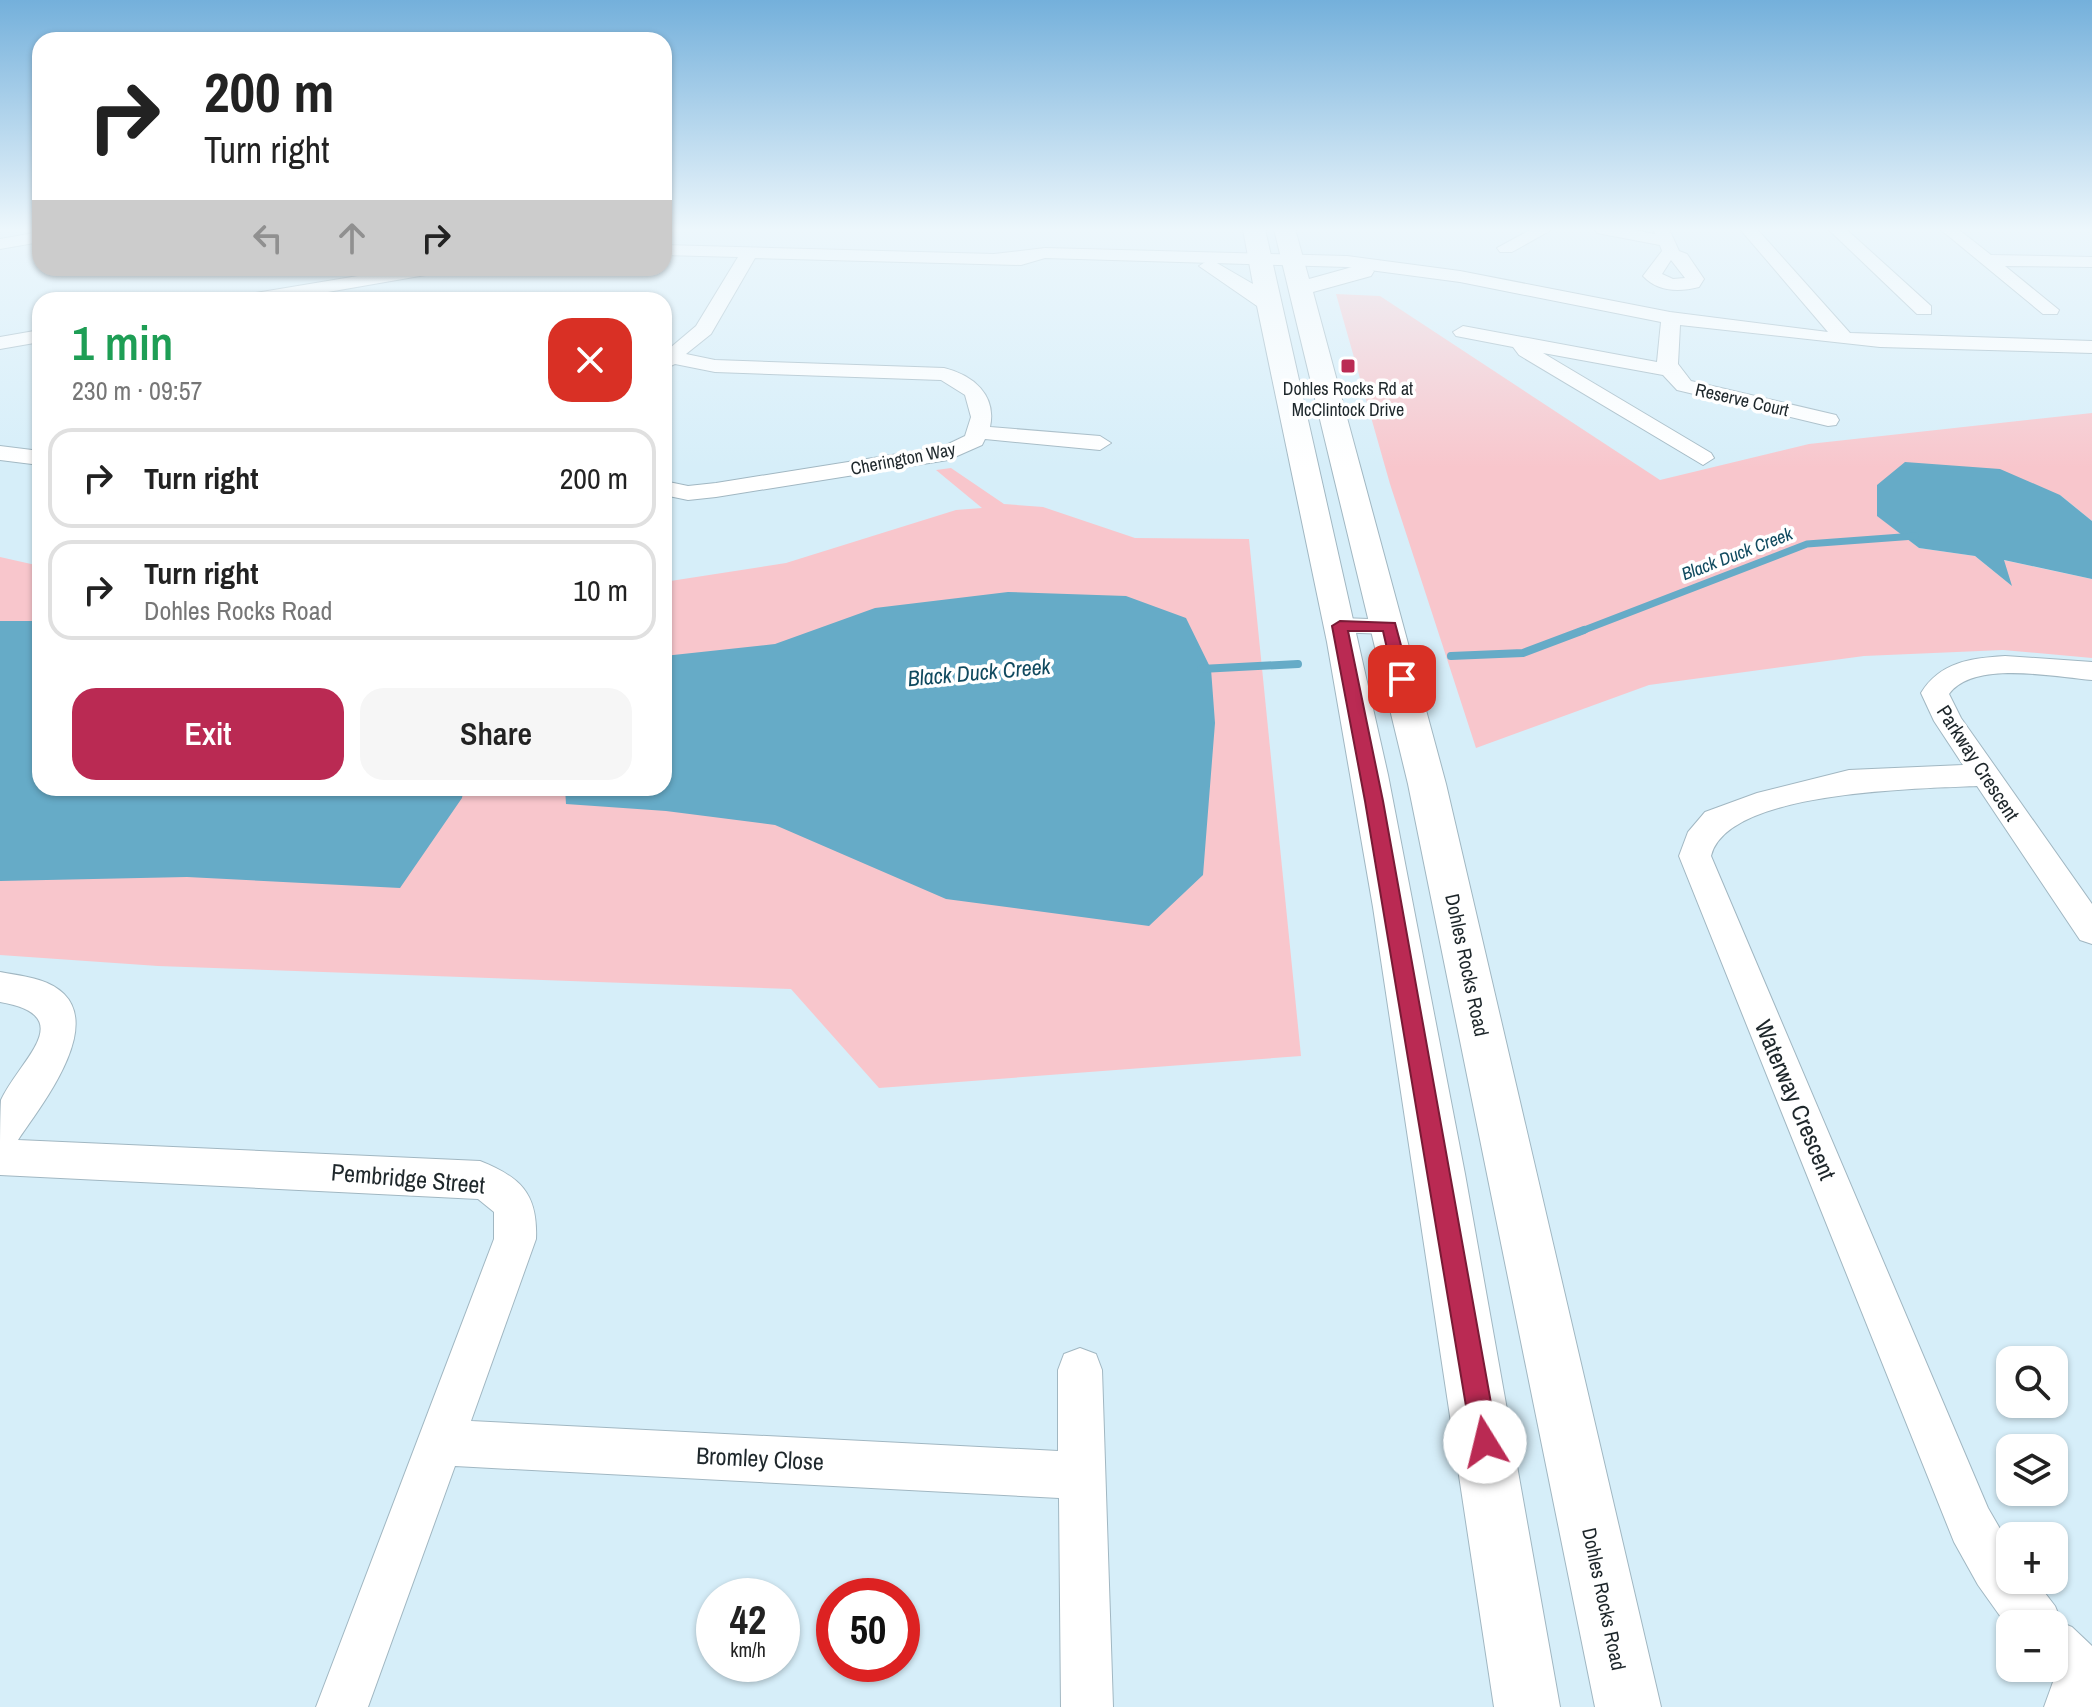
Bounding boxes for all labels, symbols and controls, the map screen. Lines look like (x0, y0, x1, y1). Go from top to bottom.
text: 200 m (204, 54, 334, 129)
icon: right (72, 64, 176, 168)
text: Turn right (204, 126, 329, 174)
icon: left (246, 216, 290, 260)
icon: ahead (330, 216, 374, 260)
icon: right (414, 216, 458, 260)
text: 1 min (72, 310, 173, 375)
button: close (548, 318, 632, 402)
marker: Dohles Rocks Rd at McClintock Drive (1339, 357, 1357, 375)
text: 230 m · 09:57 (72, 373, 202, 408)
place label: Dohles Rocks Rd at McClintock Drive (1283, 376, 1413, 422)
street label: Reserve Court (1693, 377, 1791, 422)
street label: Cherington Way (848, 436, 958, 481)
icon: right (76, 456, 120, 500)
text: Turn right (144, 458, 258, 498)
text: 200 m (560, 458, 628, 498)
water label: Black Duck Creek (1678, 521, 1797, 586)
text: Turn right (144, 553, 258, 593)
icon: right (76, 568, 120, 612)
text: 10 m (573, 570, 628, 610)
text: Dohles Rocks Road (144, 593, 332, 628)
pin (1368, 645, 1436, 713)
water label: Black Duck Creek (906, 651, 1053, 693)
icon: arrive (1380, 657, 1424, 701)
button: Exit (72, 688, 344, 780)
button: Share (360, 688, 632, 780)
street label: Parkway Crescent (1931, 700, 2026, 826)
street label: Dohles Rocks Road (1439, 891, 1496, 1039)
street label: Waterway Crescent (1748, 1015, 1844, 1185)
street label: Pembridge Street (330, 1155, 487, 1201)
map controls (1996, 1346, 2068, 1682)
button: search (1996, 1346, 2068, 1418)
position arrow (1443, 1400, 1527, 1484)
button: layers (1996, 1434, 2068, 1506)
street label: Bromley Close (695, 1439, 825, 1477)
button: + (1996, 1522, 2068, 1594)
street label: Dohles Rocks Road (1576, 1525, 1633, 1673)
speed limit sign: 50 (816, 1578, 920, 1682)
text: 42 (730, 1593, 766, 1646)
button: − (1996, 1610, 2068, 1682)
text: km/h (730, 1636, 766, 1663)

